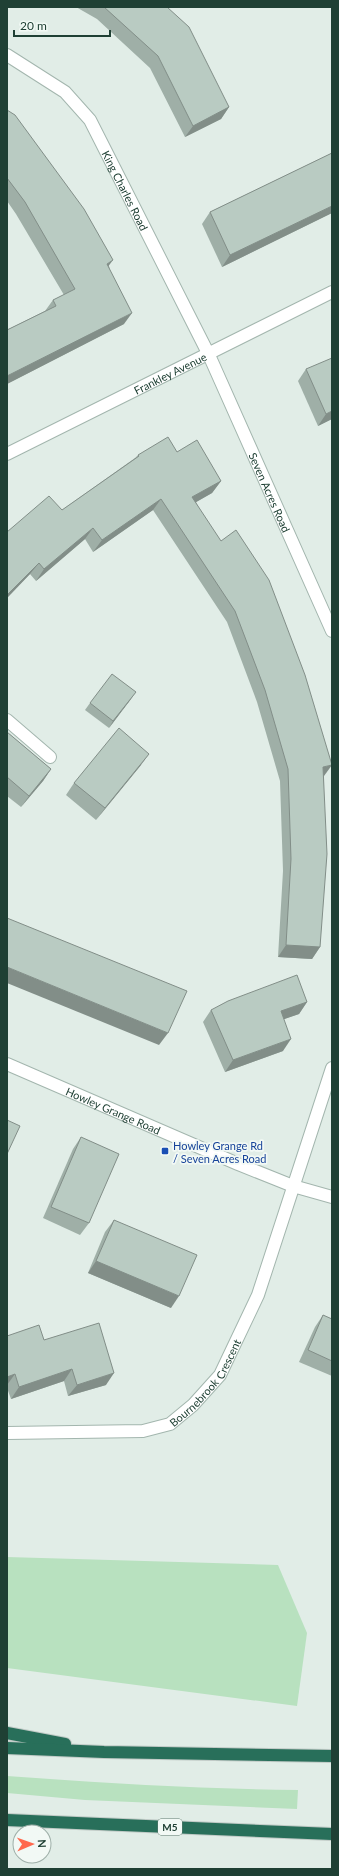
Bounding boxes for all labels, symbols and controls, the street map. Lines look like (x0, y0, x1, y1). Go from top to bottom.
scale bar (14, 12, 110, 38)
text: 20 m (20, 18, 47, 33)
street label: King Charles Road (100, 148, 151, 232)
street label: Frankley Avenue (131, 349, 209, 396)
street label: Seven Acres Road (247, 450, 294, 534)
street label: Howley Grange Road (64, 1084, 163, 1136)
place label: Howley Grange Rd / Seven Acres Road (173, 1139, 266, 1165)
marker: Howley Grange Rd / Seven Acres Road (160, 1146, 170, 1156)
street label: Bournebrook Crescent (166, 1337, 243, 1429)
road number: M5 (158, 1819, 182, 1835)
north arrow (12, 1824, 52, 1864)
text: N (36, 1839, 49, 1848)

